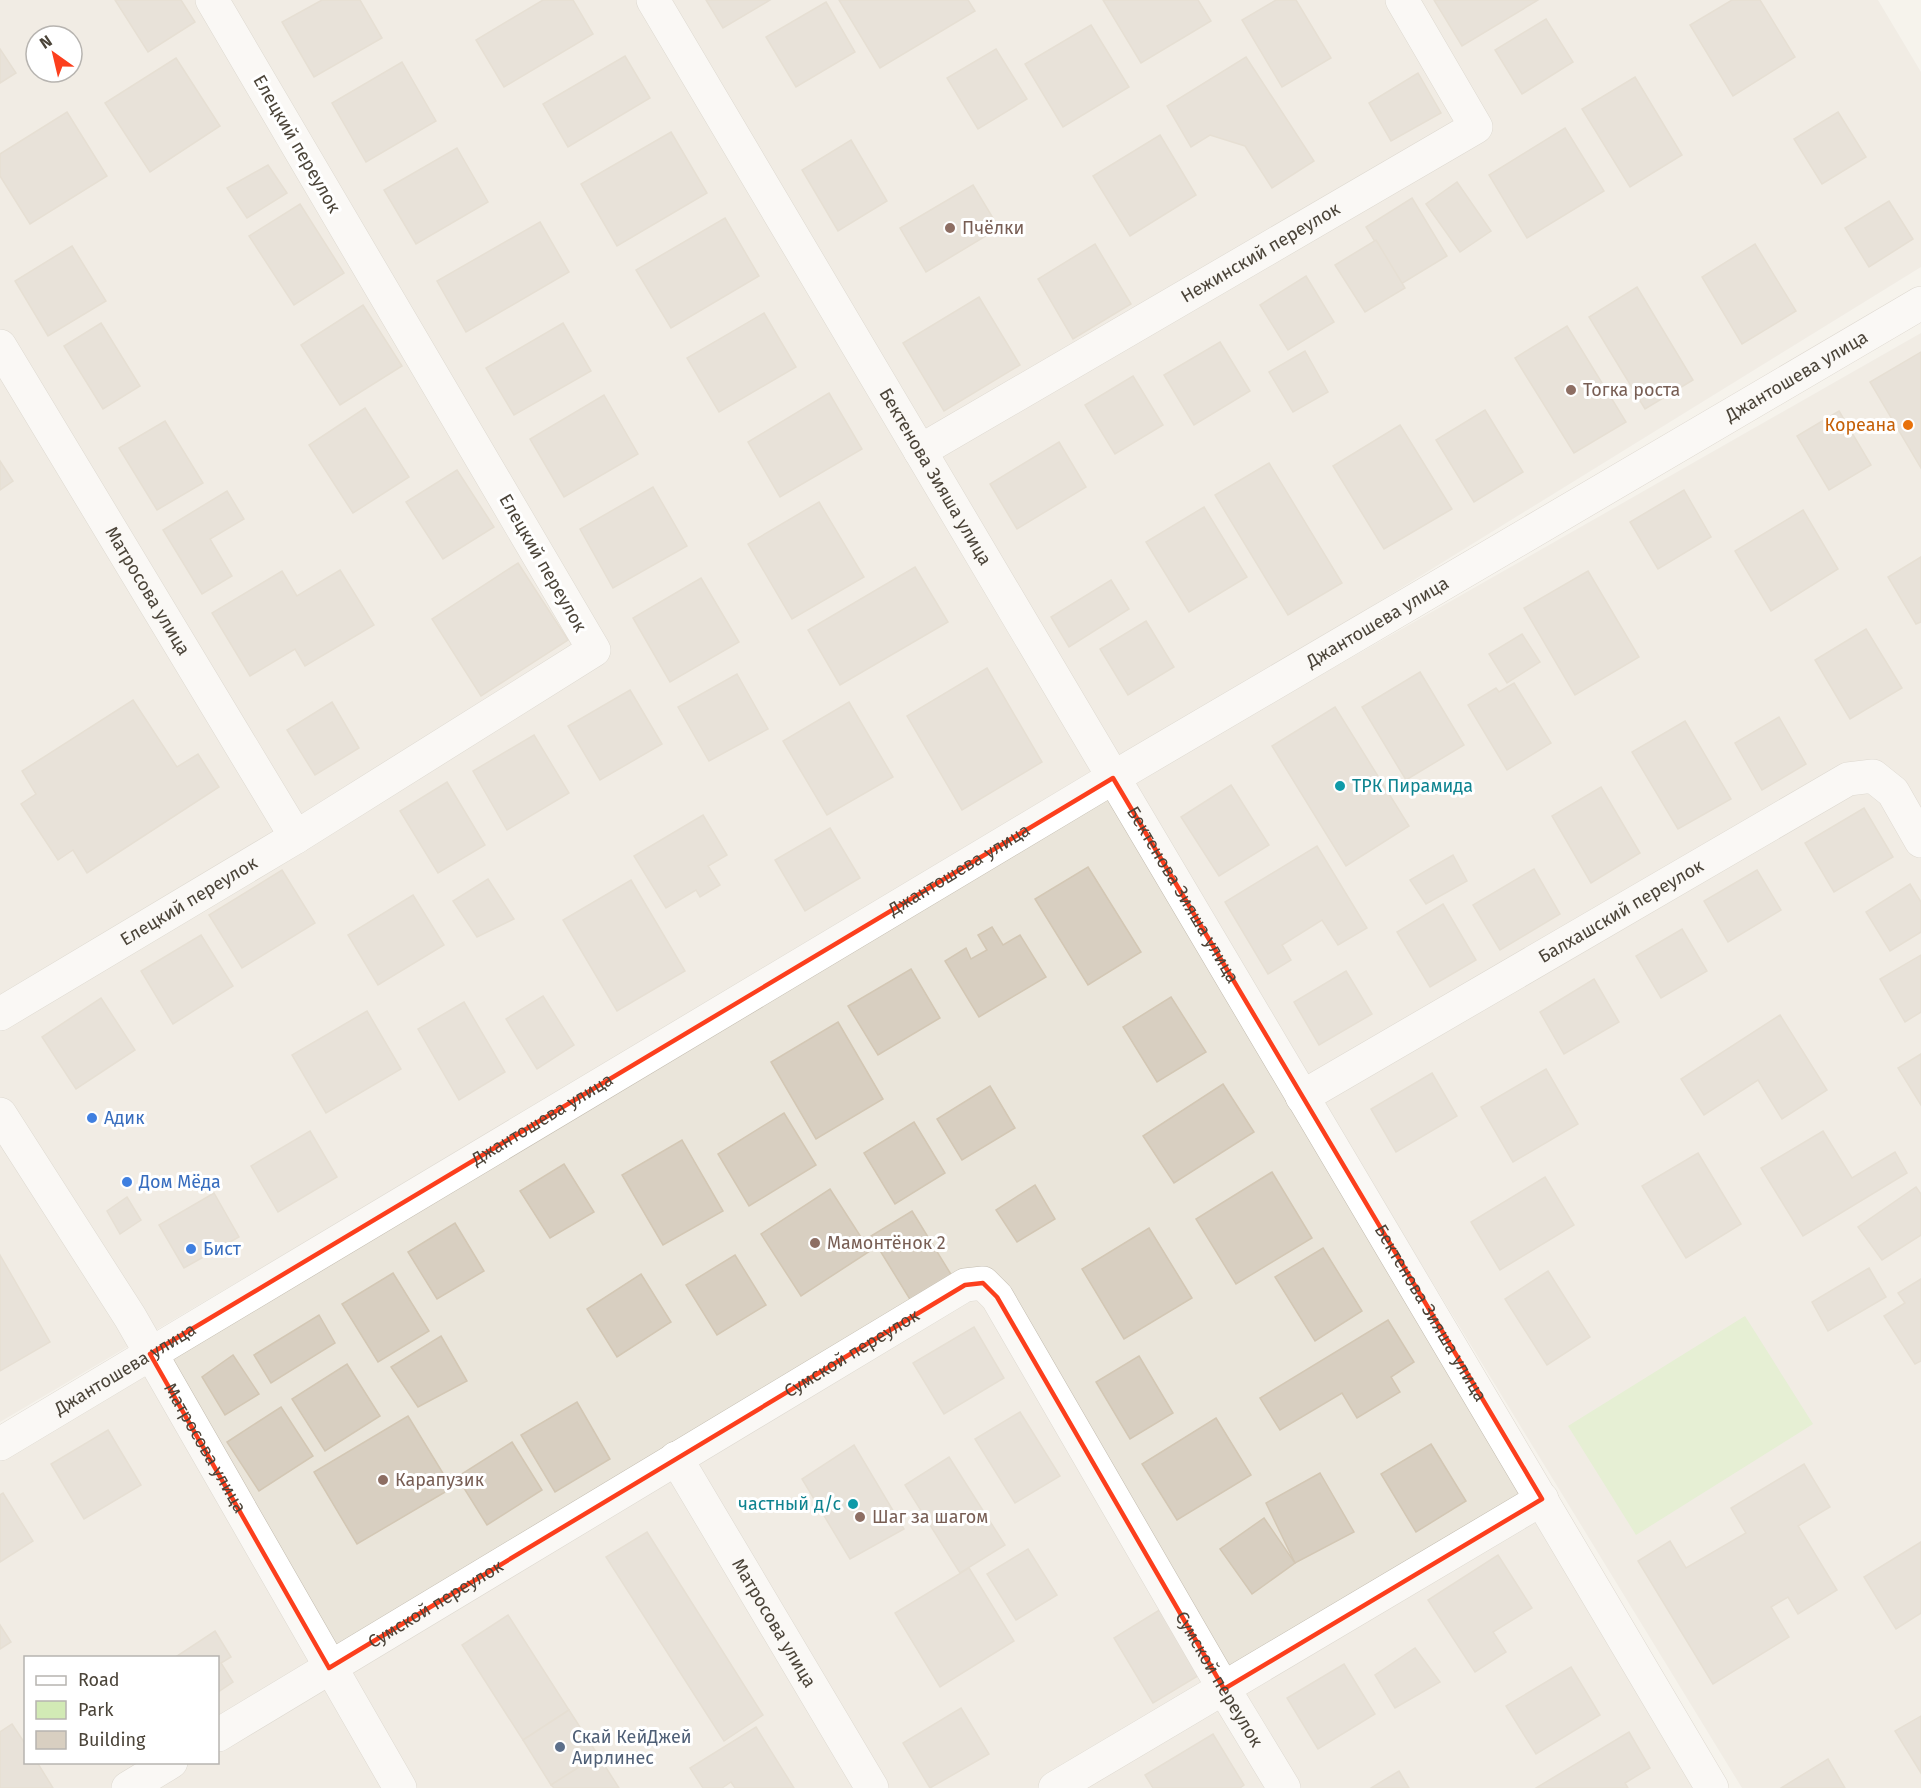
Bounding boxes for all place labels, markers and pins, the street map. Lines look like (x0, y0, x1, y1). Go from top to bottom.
place label: Пчёлки (962, 217, 1024, 239)
marker: Пчёлки (943, 221, 957, 235)
place label: Тогка роста (1583, 379, 1680, 401)
marker: Тогка роста (1564, 383, 1578, 397)
place label: Кореана (1825, 414, 1896, 436)
marker: Кореана (1901, 418, 1915, 432)
place label: ТРК Пирамида (1352, 775, 1473, 797)
marker: ТРК Пирамида (1333, 779, 1347, 793)
place label: Адик (104, 1107, 145, 1129)
marker: Адик (85, 1111, 99, 1125)
place label: Дом Мёда (138, 1171, 221, 1193)
marker: Дом Мёда (120, 1175, 134, 1189)
place label: Мамонтёнок 2 (827, 1232, 946, 1254)
marker: Мамонтёнок 2 (808, 1236, 822, 1250)
place label: Бист (203, 1238, 242, 1260)
marker: Бист (184, 1242, 198, 1256)
place label: Карапузик (395, 1469, 485, 1491)
marker: Карапузик (376, 1473, 390, 1487)
place label: частный д/с (738, 1493, 841, 1515)
marker: частный д/с (846, 1497, 860, 1511)
place label: Шаг за шагом (872, 1506, 988, 1528)
marker: Шаг за шагом (853, 1510, 867, 1524)
place label: Скай КейДжей Аирлинес (572, 1726, 692, 1769)
marker: Скай КейДжей Аирлинес (553, 1740, 567, 1754)

